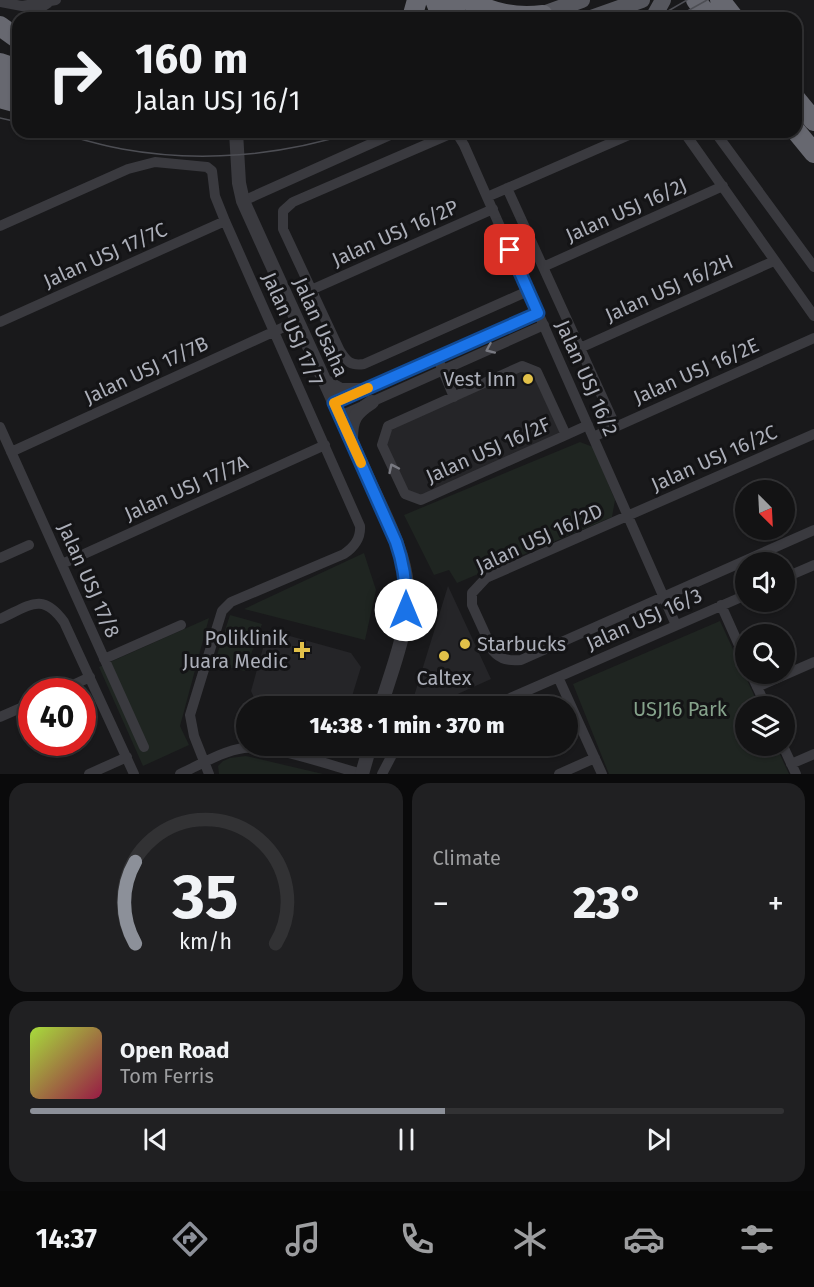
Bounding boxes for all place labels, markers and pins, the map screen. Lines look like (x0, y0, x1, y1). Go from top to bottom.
pin (484, 224, 535, 275)
place label: Vest Inn (443, 367, 516, 391)
marker: Vest Inn (521, 372, 535, 386)
place label: Poliklinik Juara Medic (183, 626, 289, 673)
place label: Starbucks (477, 632, 566, 656)
marker: Starbucks (458, 637, 472, 651)
marker: Poliklinik Juara Medic (293, 641, 311, 659)
marker: Caltex (437, 649, 451, 663)
place label: Caltex (417, 666, 472, 690)

